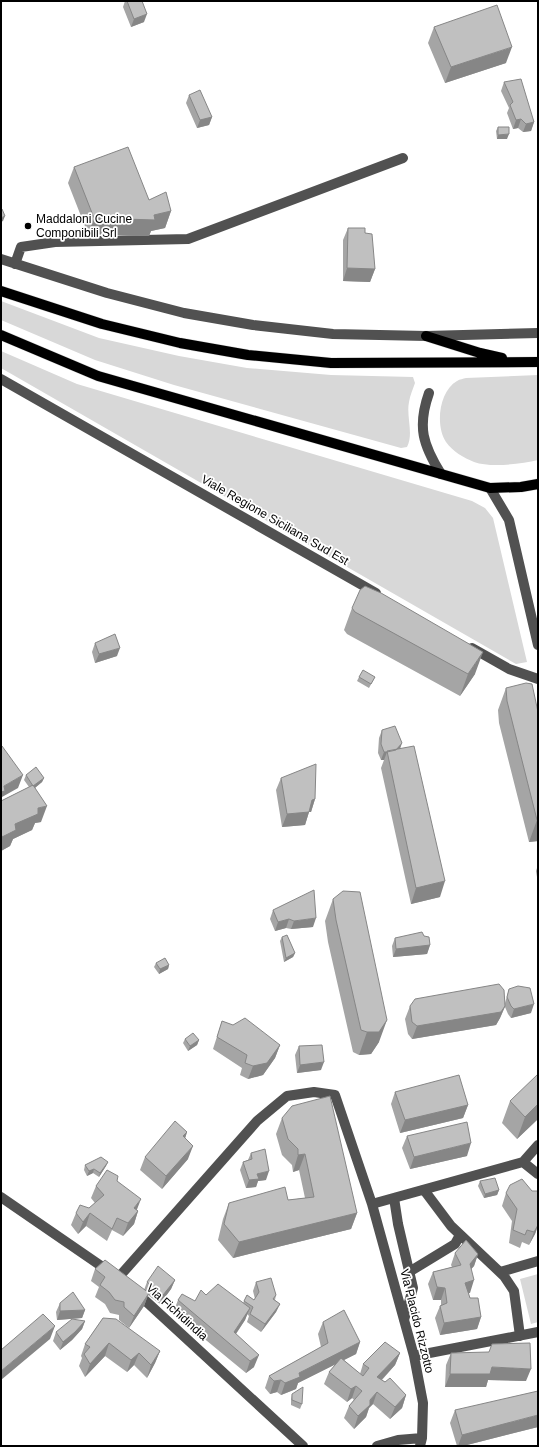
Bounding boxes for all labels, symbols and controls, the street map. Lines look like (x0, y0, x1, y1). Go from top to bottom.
place label: Maddaloni Cucine Componibili Srl (36, 212, 132, 240)
marker: Maddaloni Cucine Componibili Srl (23, 221, 33, 231)
street label: Viale Regione Siciliana Sud Est (199, 472, 352, 568)
street label: Via Placido Rizzotto (397, 1268, 437, 1375)
street label: Via Fichidindia (143, 1281, 211, 1343)

